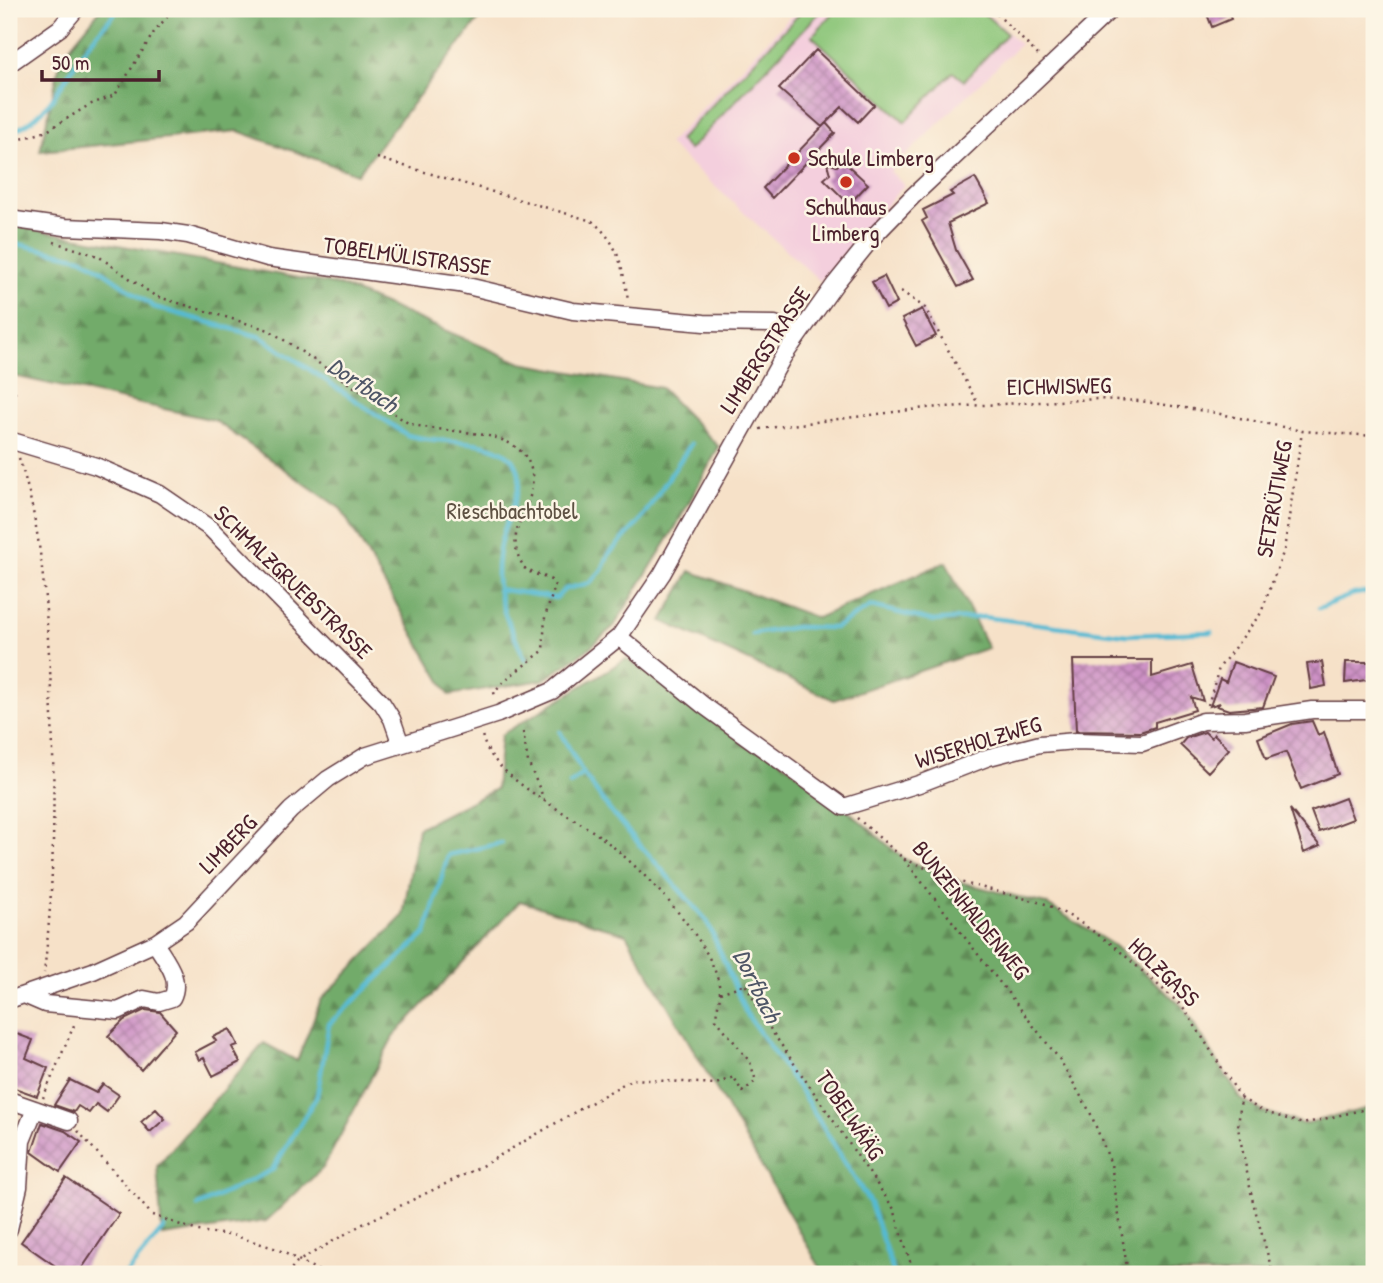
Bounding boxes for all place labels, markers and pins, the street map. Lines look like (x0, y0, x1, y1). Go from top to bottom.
place label: Schule Limberg (808, 142, 934, 173)
marker: Schule Limberg (786, 150, 802, 166)
marker: Schulhaus Limberg (838, 174, 854, 190)
place label: Schulhaus Limberg (805, 191, 887, 248)

